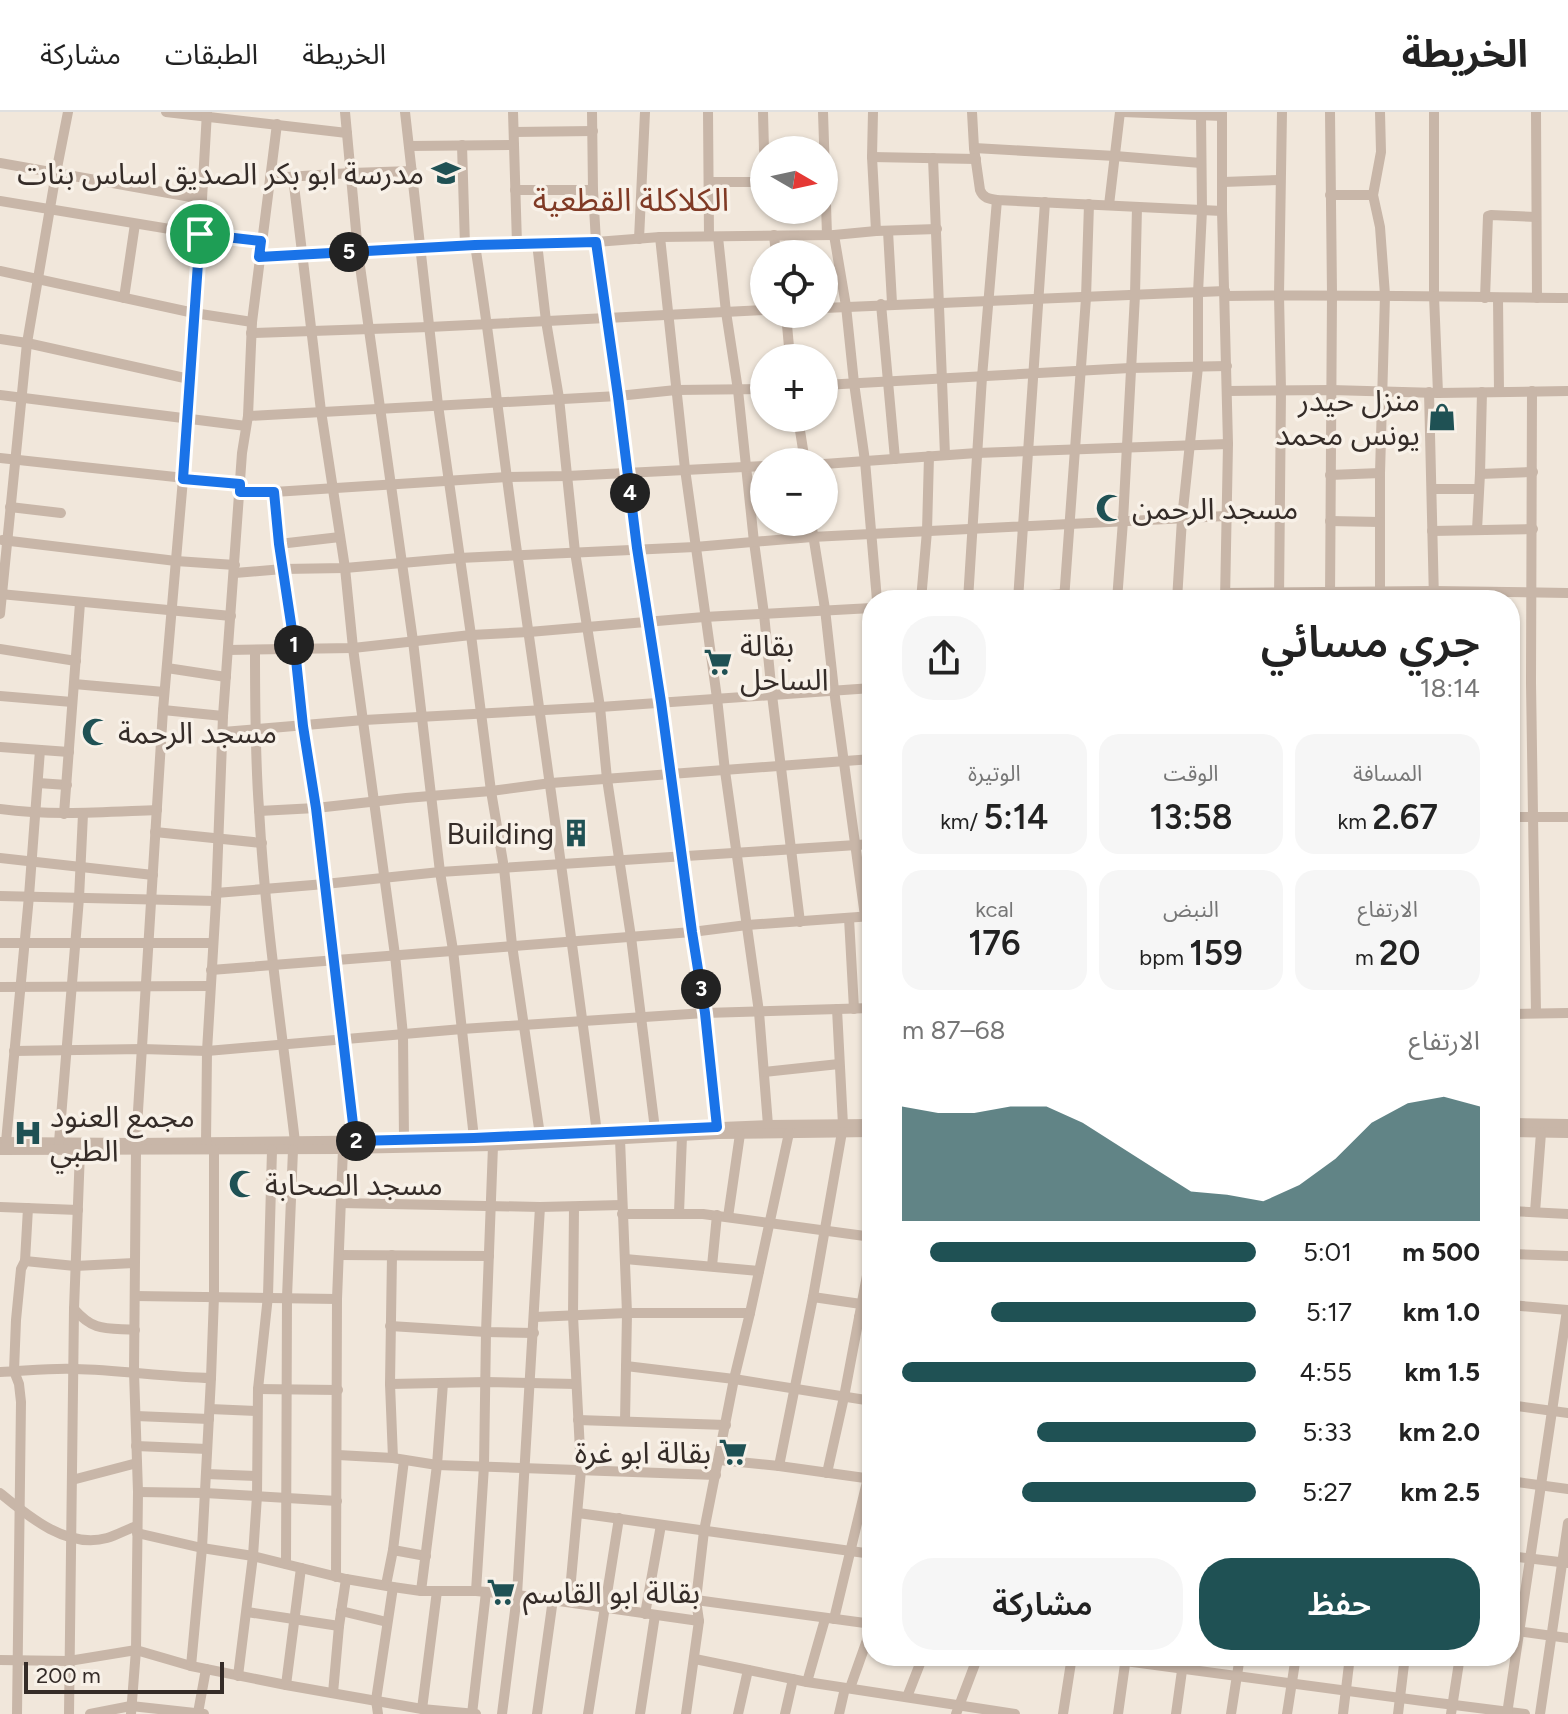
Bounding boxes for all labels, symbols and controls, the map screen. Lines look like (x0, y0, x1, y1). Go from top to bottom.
text: الخريطة (1402, 31, 1528, 77)
text: مشاركة (40, 37, 121, 71)
text: الطبقات (165, 37, 258, 71)
text: الخريطة (302, 37, 386, 71)
north arrow (750, 136, 838, 224)
map controls (750, 136, 838, 536)
place label: مدرسة ابو بكر الصديق اساس بنات (17, 155, 424, 192)
school or university icon: مدرسة ابو بكر الصديق اساس بنات (431, 158, 461, 188)
district label: الكلاكلة القطعية (533, 181, 729, 219)
pin (166, 200, 234, 268)
icon: arrive (178, 212, 222, 256)
pin: 5 (329, 232, 369, 272)
text: 5 (343, 238, 355, 265)
button: locate (750, 240, 838, 328)
button: + (750, 344, 838, 432)
place label: منزل حيدر يونس محمد (1275, 382, 1420, 453)
shop icon: منزل حيدر يونس محمد (1427, 402, 1457, 432)
button: − (750, 448, 838, 536)
pin: 4 (610, 473, 650, 513)
text: 4 (623, 479, 637, 506)
place label: مسجد الرحمن (1132, 490, 1298, 527)
mosque icon: مسجد الرحمن (1095, 493, 1125, 523)
text: جري مسائي (1261, 615, 1480, 668)
button: share (902, 616, 986, 700)
pin: 1 (274, 625, 314, 665)
place label: بقالة الساحل (740, 627, 829, 698)
text: 1 (289, 631, 299, 658)
supermarket icon: بقالة الساحل (703, 647, 733, 677)
text: 18:14 (1420, 672, 1480, 704)
place label: مسجد الرحمة (118, 714, 277, 751)
mosque icon: مسجد الرحمة (81, 717, 111, 747)
text: الوتيرة (968, 760, 1021, 787)
text: الوقت (1163, 760, 1219, 787)
text: المسافة (1353, 760, 1422, 787)
text: 5:14 (984, 797, 1048, 838)
text: 13:58 (1149, 797, 1233, 838)
text: 2.67 (1372, 797, 1438, 838)
text: /km (940, 808, 984, 835)
text: km (1338, 808, 1372, 835)
place label: Building (446, 815, 554, 852)
building icon: Building (561, 818, 591, 848)
text: kcal (975, 896, 1014, 923)
text: النبض (1163, 896, 1219, 923)
text: الارتفاع (1357, 896, 1418, 923)
text: 176 (968, 923, 1021, 964)
text: 159 (1189, 933, 1243, 974)
text: 20 (1379, 933, 1420, 974)
text: bpm (1139, 944, 1189, 971)
text: m (1355, 944, 1379, 971)
pin: 3 (681, 969, 721, 1009)
text: 3 (695, 975, 707, 1002)
text: 68–87 m (902, 1014, 1006, 1046)
text: الارتفاع (1409, 1025, 1480, 1057)
place label: مجمع العنود الطبي (50, 1098, 195, 1173)
hospital icon: مجمع العنود الطبي (13, 1118, 43, 1148)
pin: 2 (336, 1121, 376, 1161)
text: 2 (350, 1127, 362, 1154)
place label: مسجد الصحابة (265, 1166, 443, 1203)
mosque icon: مسجد الصحابة (228, 1169, 258, 1199)
text: 5:01 (1303, 1236, 1352, 1268)
text: 500 m (1402, 1236, 1480, 1268)
text: 5:17 (1306, 1296, 1352, 1328)
text: 1.0 km (1403, 1296, 1480, 1328)
text: 4:55 (1299, 1356, 1352, 1388)
text: 1.5 km (1405, 1356, 1480, 1388)
text: 5:33 (1302, 1416, 1352, 1448)
text: 2.0 km (1399, 1416, 1480, 1448)
place label: بقالة ابو غرة (575, 1434, 711, 1471)
supermarket icon: بقالة ابو غرة (718, 1437, 748, 1467)
text: 5:27 (1302, 1476, 1352, 1508)
text: 2.5 km (1401, 1476, 1480, 1508)
button: مشاركة (902, 1558, 1183, 1650)
button: حفظ (1199, 1558, 1480, 1650)
place label: بقالة ابو القاسم (523, 1574, 700, 1616)
supermarket icon: بقالة ابو القاسم (486, 1577, 516, 1607)
scale bar (24, 1658, 224, 1694)
text: 200 m (36, 1662, 101, 1689)

